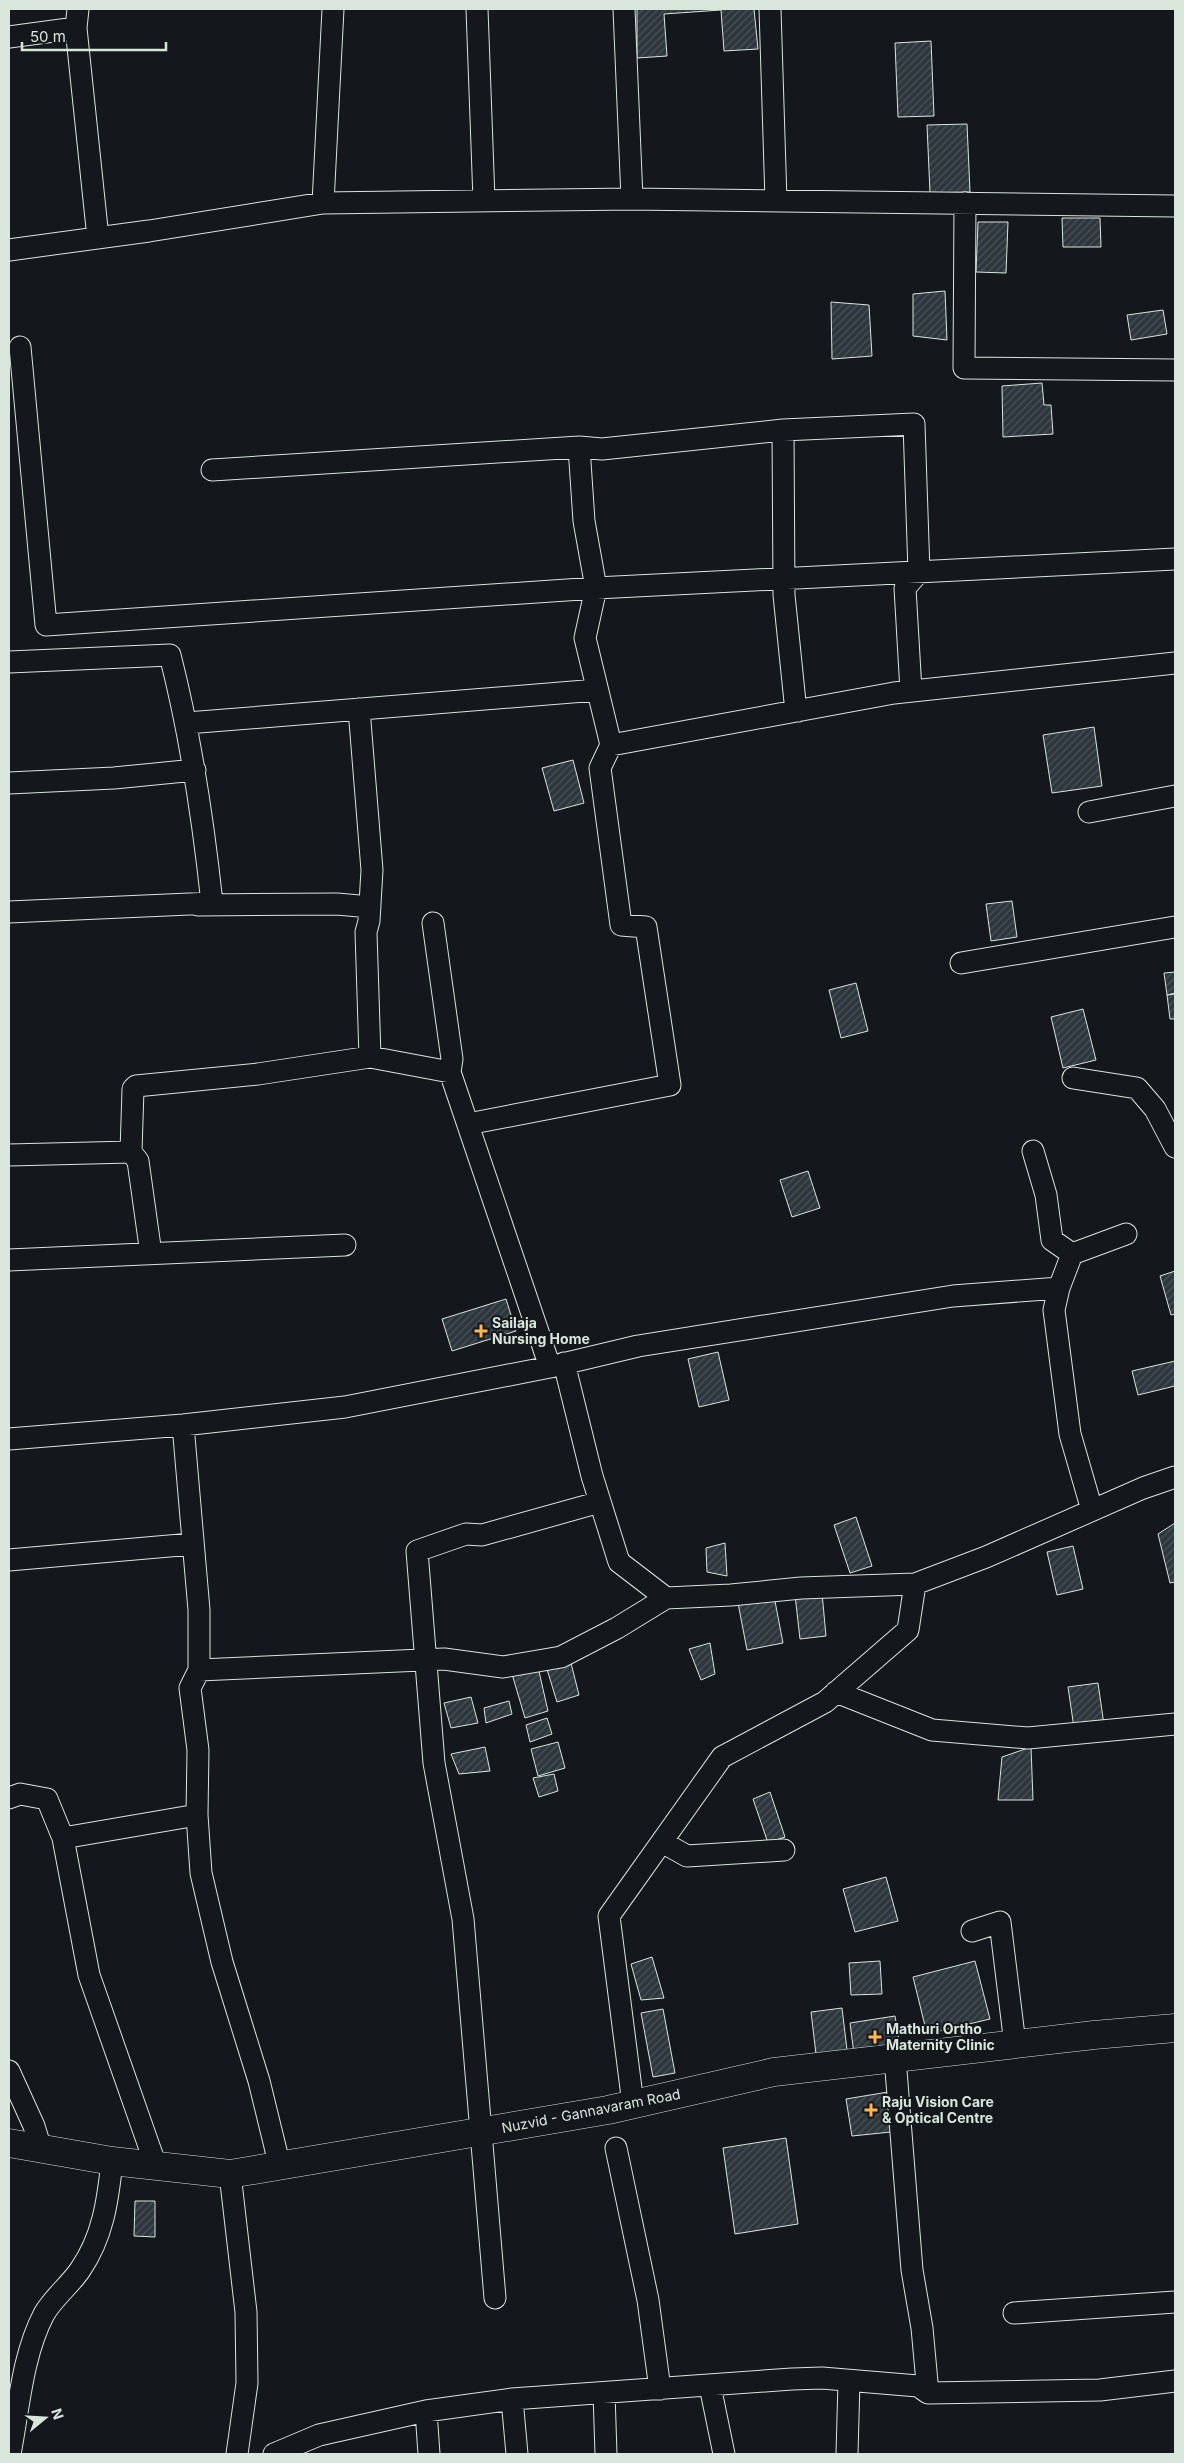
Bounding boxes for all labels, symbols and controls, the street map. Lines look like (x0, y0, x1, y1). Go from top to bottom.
scale bar (22, 20, 166, 52)
text: 50 m (30, 27, 66, 46)
place label: Sailaja Nursing Home (492, 1314, 590, 1347)
marker: Sailaja Nursing Home (474, 1324, 488, 1338)
place label: Mathuri Ortho Maternity Clinic (886, 2020, 995, 2053)
marker: Mathuri Ortho Maternity Clinic (868, 2030, 882, 2044)
street label: Nuzvid - Gannavaram Road (500, 2085, 682, 2136)
place label: Raju Vision Care & Optical Centre (882, 2093, 994, 2126)
marker: Raju Vision Care & Optical Centre (864, 2103, 878, 2117)
north arrow (20, 2393, 70, 2443)
text: N (48, 2406, 68, 2422)

